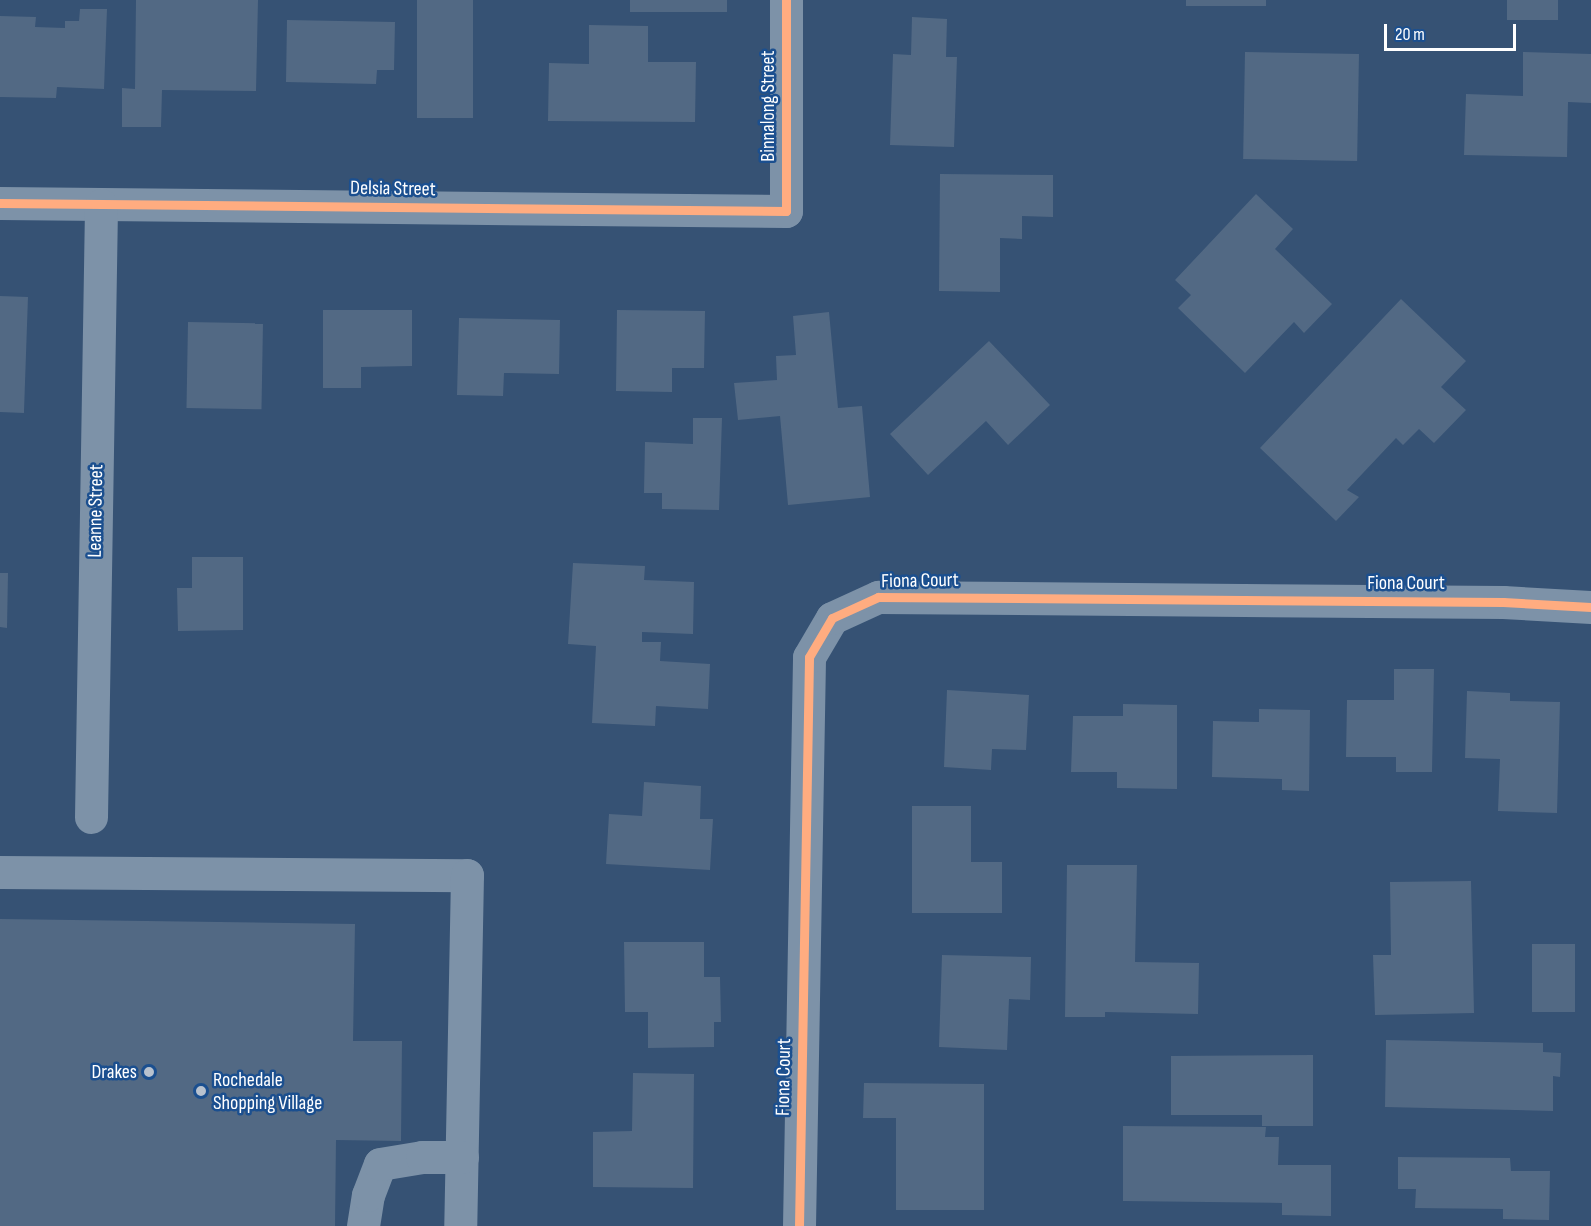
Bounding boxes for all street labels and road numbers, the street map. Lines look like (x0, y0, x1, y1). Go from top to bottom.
street label: Binnalong Street (756, 50, 780, 162)
street label: Delsia Street (350, 176, 436, 202)
street label: Leanne Street (83, 464, 109, 558)
street label: Fiona Court (881, 568, 959, 594)
street label: Fiona Court (1367, 571, 1445, 595)
street label: Fiona Court (771, 1038, 797, 1116)

